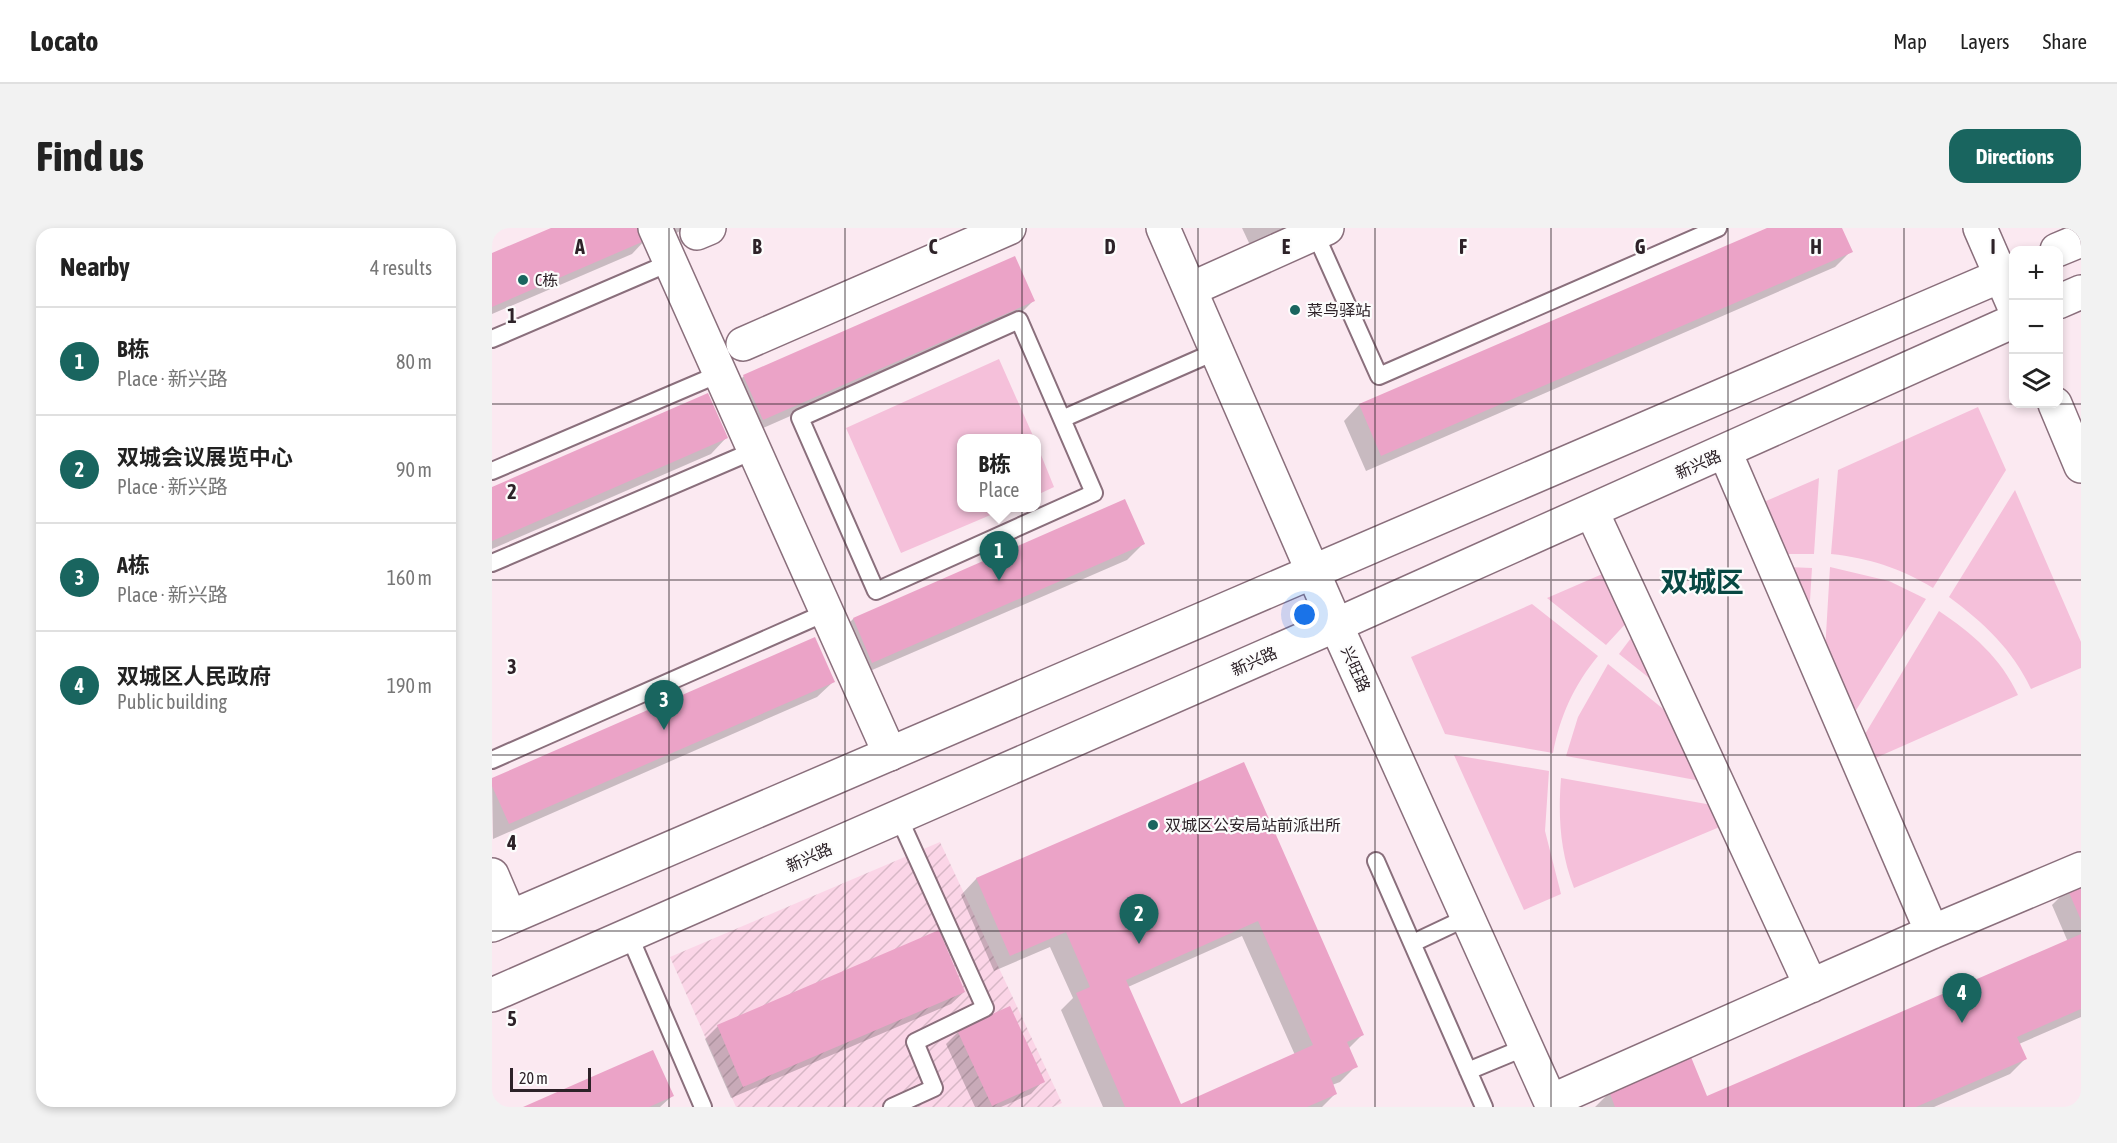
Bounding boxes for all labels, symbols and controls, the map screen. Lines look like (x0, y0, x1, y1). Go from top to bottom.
text: Locato (30, 25, 98, 57)
text: Map (1893, 29, 1927, 53)
text: Layers (1960, 29, 2010, 53)
text: Share (2043, 29, 2087, 53)
button: Directions (1949, 129, 2081, 183)
text: Find us (36, 132, 144, 180)
text: A (574, 235, 585, 258)
text: B (752, 235, 762, 258)
text: C (929, 235, 938, 258)
text: D (1104, 235, 1116, 258)
text: E (1282, 235, 1291, 258)
text: F (1459, 235, 1467, 258)
text: G (1635, 235, 1646, 258)
text: H (1810, 235, 1822, 258)
text: I (1990, 235, 1996, 258)
map controls (2009, 246, 2063, 408)
button: + (2009, 246, 2063, 300)
text: Nearby (60, 252, 130, 282)
text: 4 results (370, 256, 432, 279)
place label: C栋 (535, 271, 558, 289)
marker: C栋 (516, 273, 530, 287)
button: − (2009, 300, 2063, 354)
place label: 菜鸟驿站 (1307, 301, 1371, 319)
marker: 菜鸟驿站 (1288, 303, 1302, 317)
text: 1 (507, 304, 517, 327)
text: B栋 (117, 336, 149, 362)
text: 1 (75, 350, 84, 373)
text: 80 m (396, 350, 432, 373)
button: layers (2009, 354, 2063, 408)
text: Place · 新兴路 (117, 367, 228, 390)
popup (957, 434, 1041, 512)
text: 双城会议展览中心 (117, 444, 293, 470)
street label: 新兴路 (1672, 446, 1724, 482)
text: B栋 (979, 451, 1011, 477)
text: 2 (75, 458, 84, 481)
text: 90 m (396, 458, 432, 481)
text: Place · 新兴路 (117, 475, 228, 498)
text: Place (979, 478, 1019, 501)
text: 2 (507, 480, 517, 503)
pin: 1 (980, 532, 1018, 581)
text: A栋 (117, 552, 150, 578)
text: 3 (75, 566, 84, 589)
text: 160 m (387, 566, 432, 589)
district label: 双城区 (1660, 566, 1744, 598)
text: Place · 新兴路 (117, 583, 228, 606)
your location (1290, 600, 1319, 629)
street label: 新兴路 (1228, 643, 1280, 679)
street label: 兴旺路 (1338, 643, 1374, 695)
text: 3 (507, 655, 517, 678)
text: 双城区人民政府 (117, 663, 271, 689)
text: 4 (75, 674, 84, 697)
text: 190 m (387, 674, 432, 697)
pin: 3 (644, 680, 684, 730)
text: Public building (117, 690, 227, 713)
place label: 双城区公安局站前派出所 (1165, 816, 1341, 834)
marker: 双城区公安局站前派出所 (1146, 818, 1160, 832)
text: 4 (506, 831, 517, 854)
street label: 新兴路 (783, 839, 835, 875)
pin: 2 (1120, 894, 1158, 944)
pin: 4 (1942, 974, 1982, 1023)
text: 5 (507, 1007, 517, 1030)
scale bar (510, 1065, 591, 1092)
text: 20 m (519, 1069, 548, 1087)

